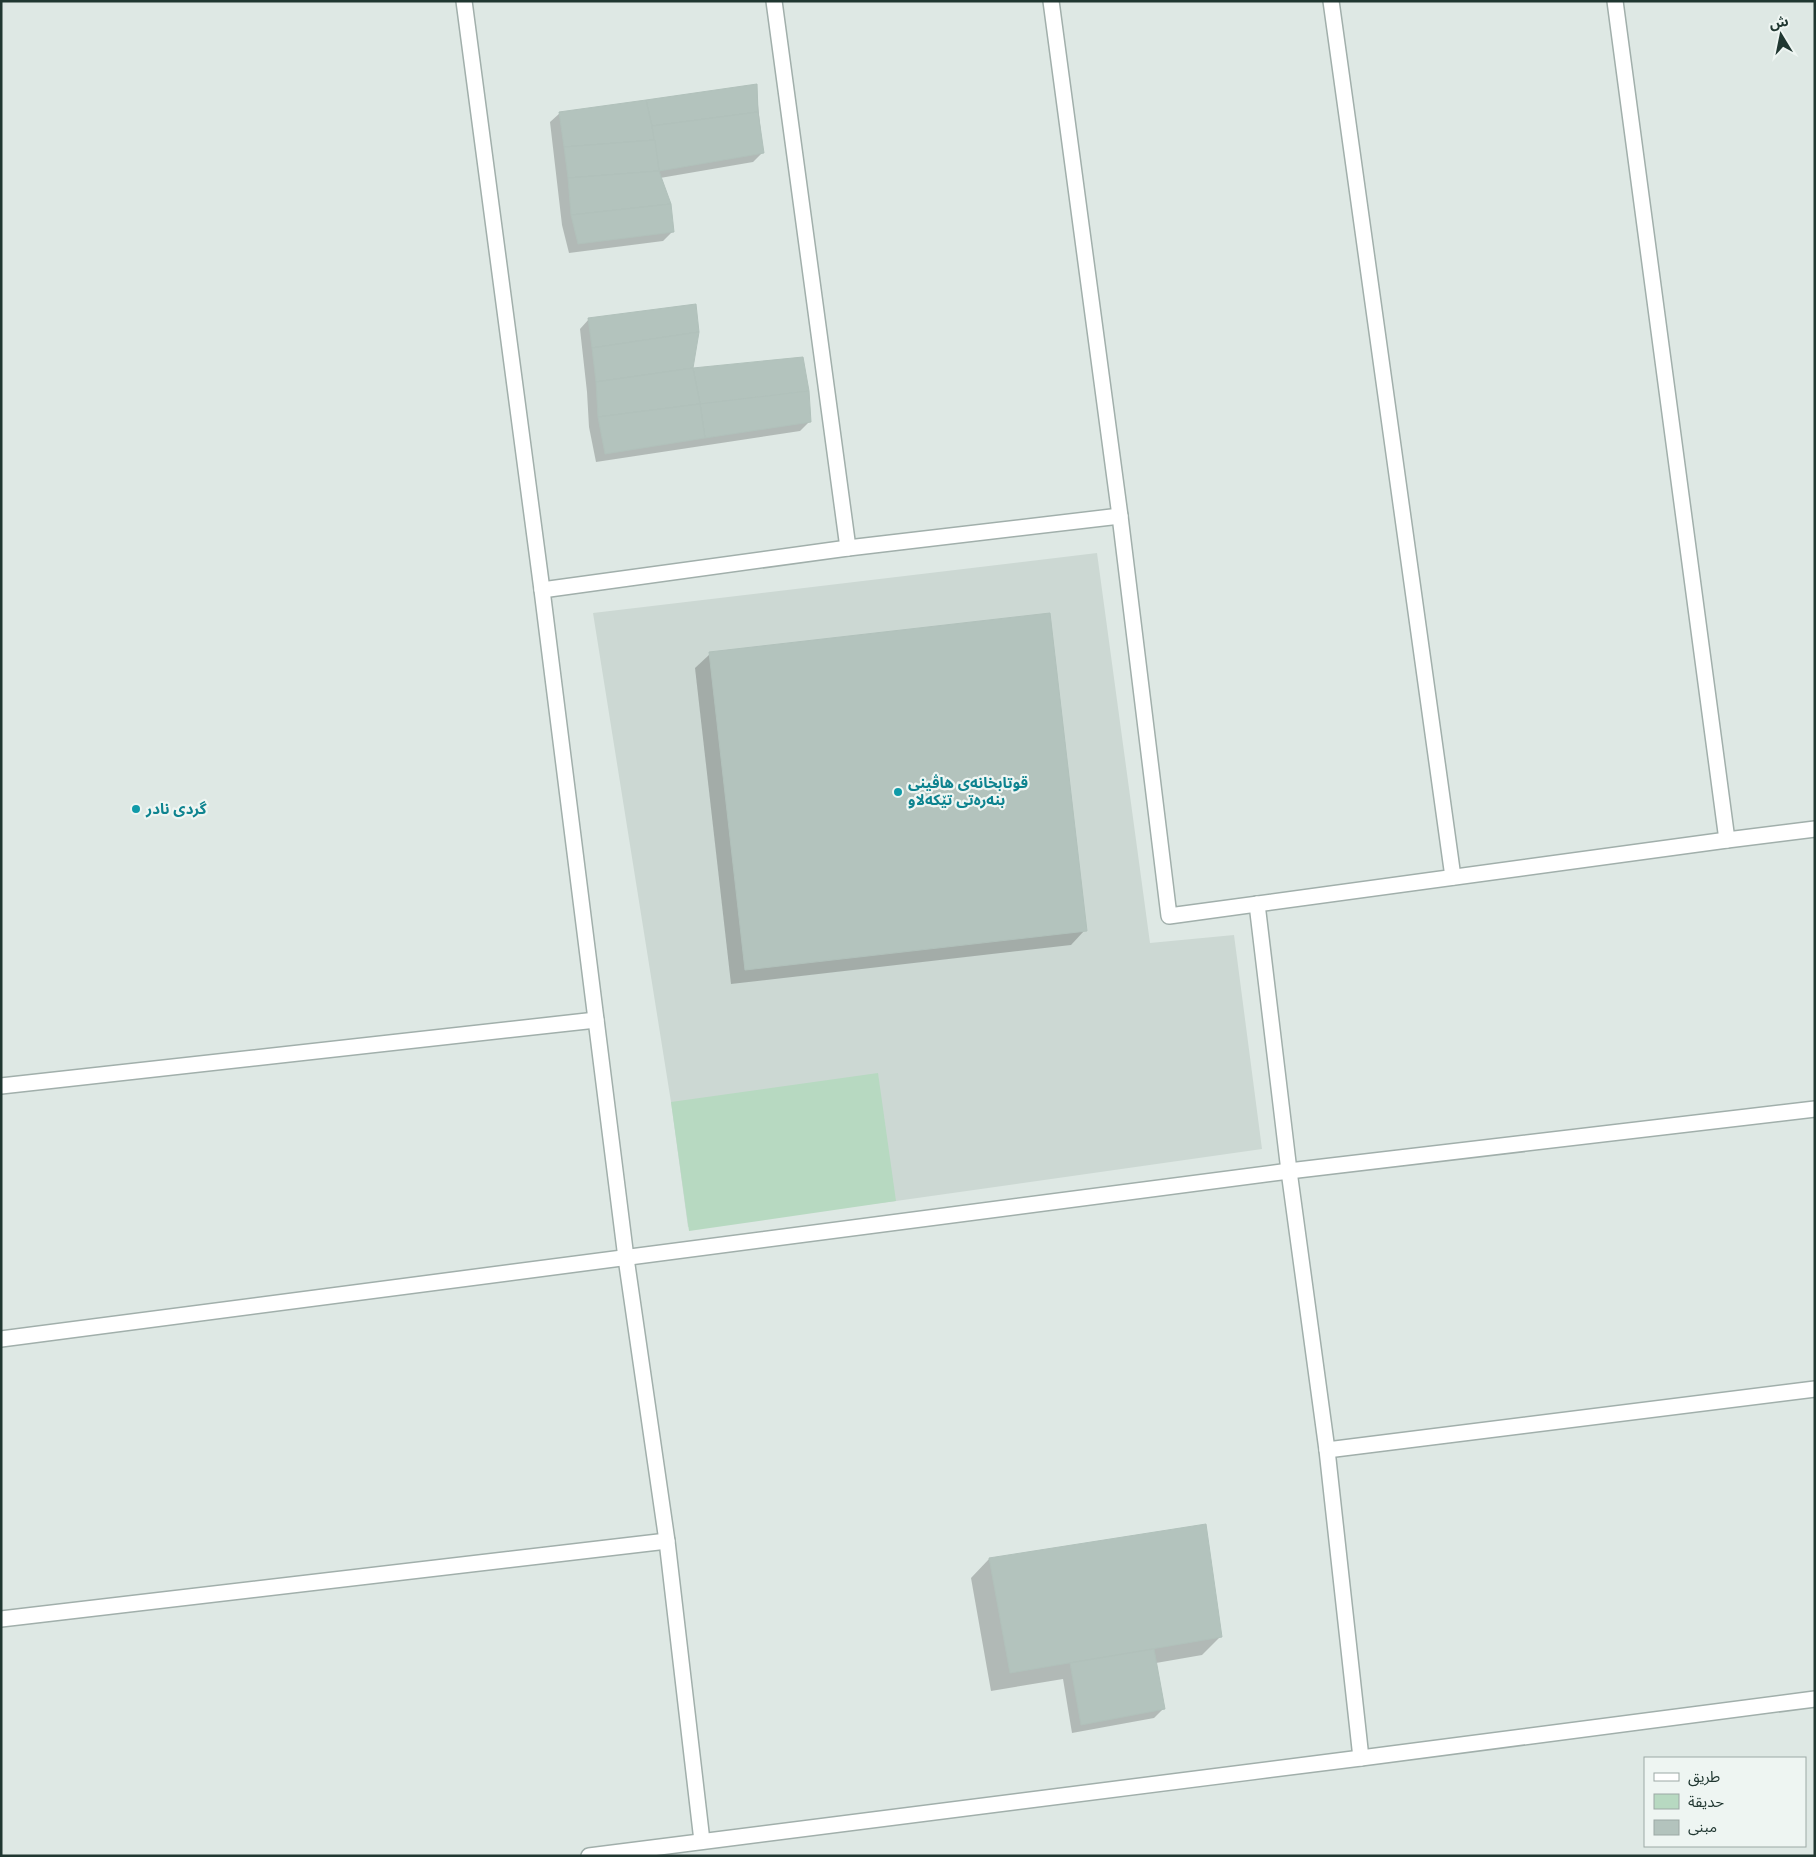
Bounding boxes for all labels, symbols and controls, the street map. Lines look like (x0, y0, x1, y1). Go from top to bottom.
north arrow (1756, 10, 1806, 60)
text: ش (1768, 13, 1790, 33)
place label: قوتابخانەی هاڤینی بنەرەتی تێکەلاو (908, 774, 1028, 809)
marker: قوتابخانەی هاڤینی بنەرەتی تێکەلاو (892, 786, 904, 798)
place label: گردی نادر (145, 800, 207, 818)
marker: گردی نادر (130, 803, 142, 815)
legend (1644, 1757, 1806, 1847)
text: طريق (1688, 1768, 1720, 1787)
text: حديقة (1688, 1793, 1724, 1811)
text: مبنى (1688, 1818, 1717, 1836)

